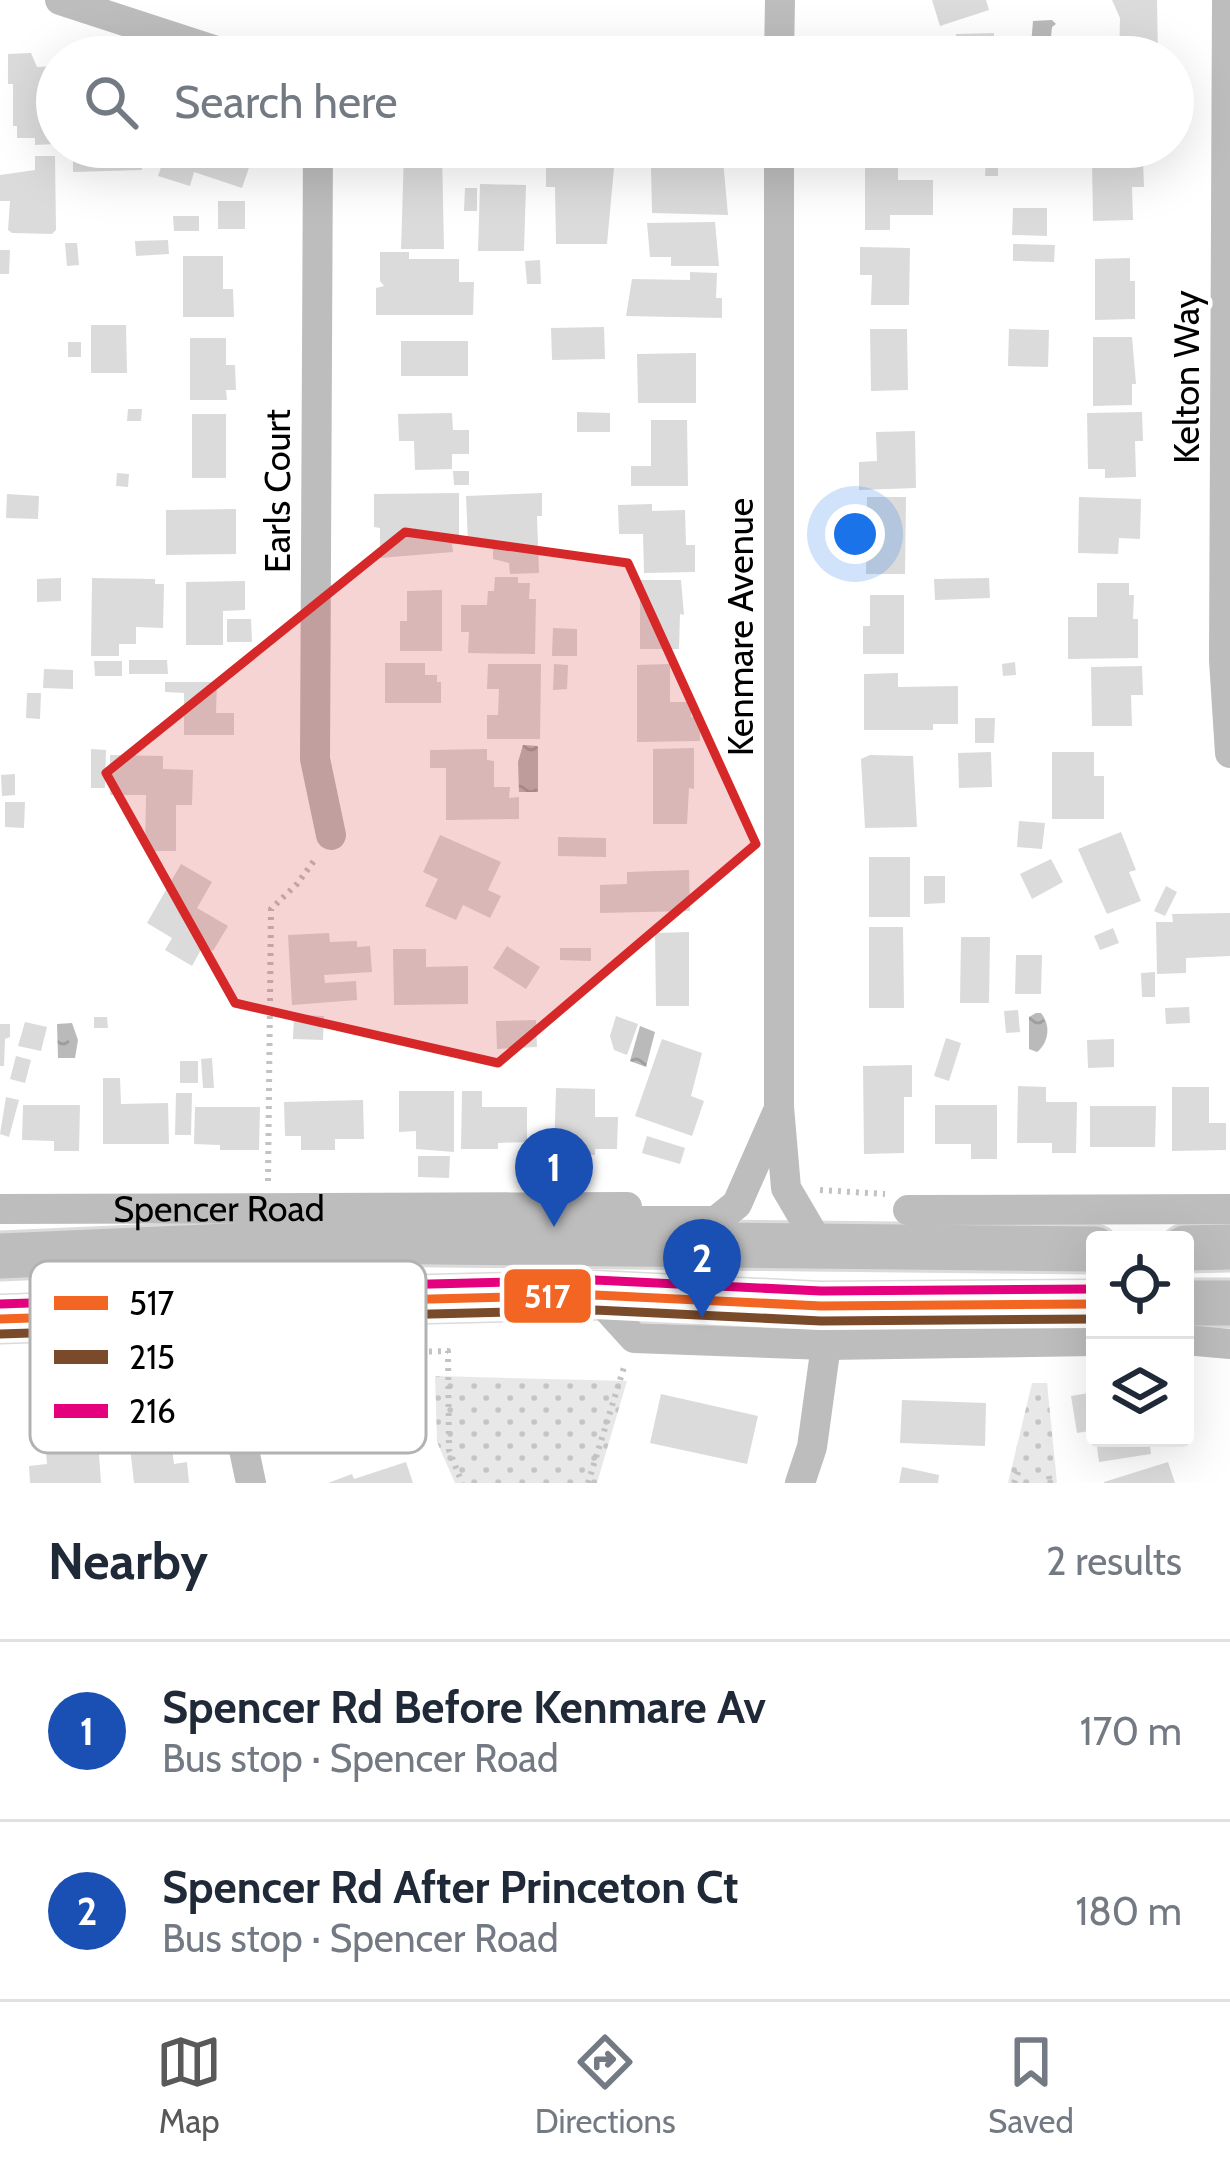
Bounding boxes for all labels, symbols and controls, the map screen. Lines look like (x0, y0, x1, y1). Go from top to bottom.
search box (36, 36, 1194, 168)
icon: search (78, 69, 144, 135)
text: Search here (174, 75, 398, 129)
street label: Kelton Way (1164, 290, 1208, 464)
street label: Earls Court (255, 409, 299, 573)
street label: Kenmare Avenue (718, 498, 762, 756)
your location (825, 504, 885, 564)
pin: 1 (515, 1128, 593, 1227)
street label: Spencer Road (113, 1186, 325, 1231)
pin: 2 (663, 1219, 741, 1318)
map controls (1086, 1231, 1194, 1447)
button: locate (1086, 1231, 1194, 1339)
legend (30, 1261, 426, 1453)
line badge: 517 (502, 1267, 593, 1325)
text: 517 (524, 1276, 571, 1316)
text: 517 (129, 1283, 175, 1323)
text: 215 (129, 1337, 175, 1377)
button: layers (1086, 1339, 1194, 1447)
text: 216 (129, 1391, 176, 1431)
text: Nearby (48, 1530, 208, 1592)
text: 2 results (1046, 1537, 1182, 1585)
text: Spencer Rd Before Kenmare Av (162, 1680, 766, 1734)
text: 1 (80, 1707, 94, 1755)
text: 170 m (1080, 1707, 1182, 1755)
text: Bus stop · Spencer Road (162, 1734, 559, 1782)
text: Spencer Rd After Princeton Ct (162, 1860, 739, 1914)
text: 2 (77, 1887, 97, 1935)
text: 180 m (1075, 1887, 1182, 1935)
text: Bus stop · Spencer Road (162, 1914, 559, 1962)
tab: Map (156, 2029, 222, 2141)
tab: Directions (535, 2029, 676, 2141)
tab: Saved (988, 2029, 1074, 2141)

